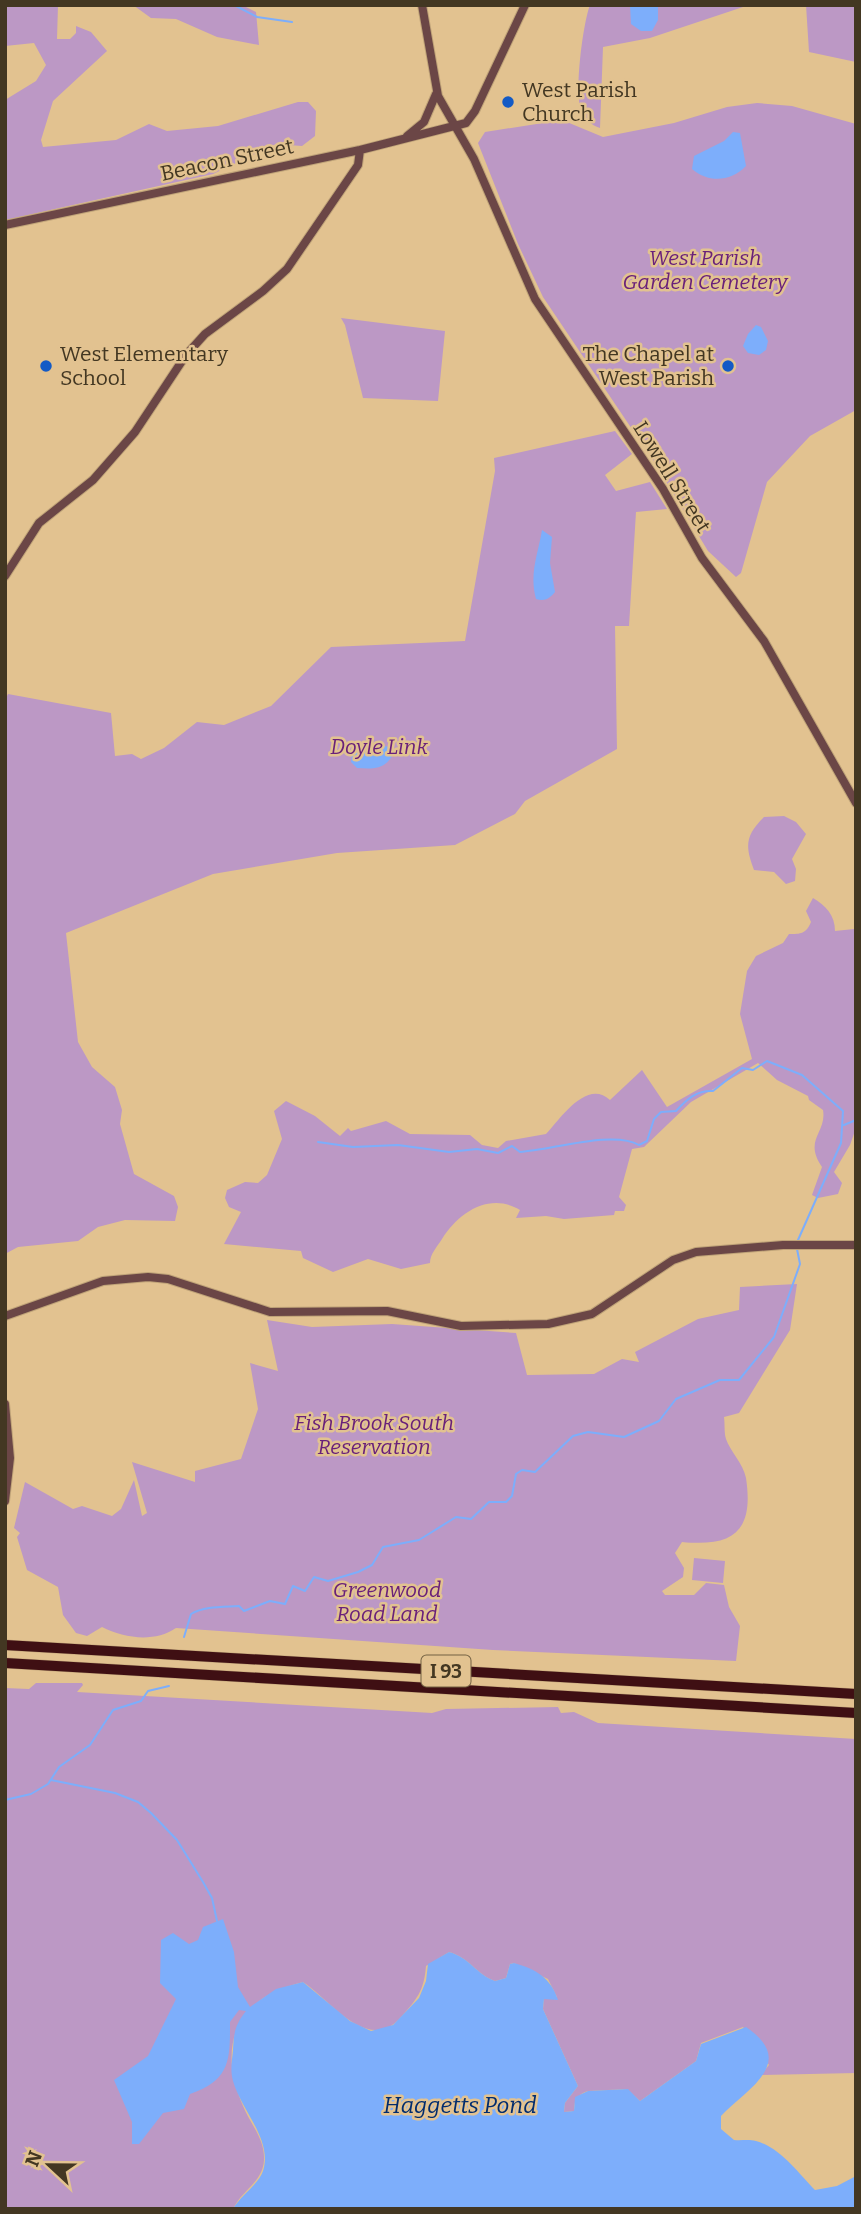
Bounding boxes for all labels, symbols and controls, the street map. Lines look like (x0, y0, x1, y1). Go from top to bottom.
place label: West Parish Church (522, 77, 637, 127)
marker: West Parish Church (500, 94, 516, 110)
street label: Beacon Street (158, 133, 296, 187)
park label: West Parish Garden Cemetery (623, 245, 789, 295)
place label: West Elementary School (60, 341, 229, 391)
place label: The Chapel at West Parish (582, 341, 714, 391)
marker: West Elementary School (38, 358, 54, 374)
marker: The Chapel at West Parish (720, 358, 736, 374)
street label: Lowell Street (627, 416, 717, 538)
park label: Doyle Link (330, 734, 428, 760)
park label: Fish Brook South Reservation (294, 1410, 454, 1460)
park label: Greenwood Road Land (333, 1577, 441, 1627)
road number: I 93 (422, 1656, 471, 1686)
water label: Haggetts Pond (383, 2091, 537, 2119)
north arrow (14, 2130, 84, 2200)
text: N (20, 2147, 47, 2170)

